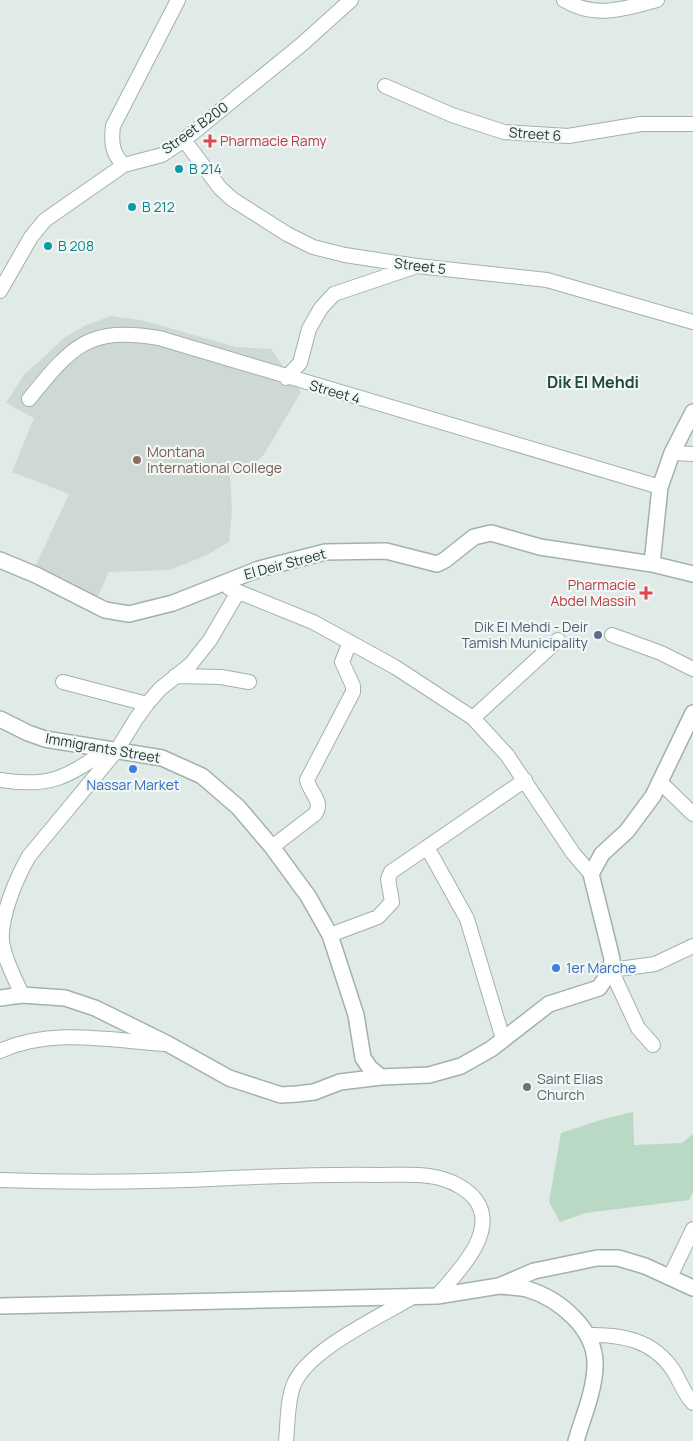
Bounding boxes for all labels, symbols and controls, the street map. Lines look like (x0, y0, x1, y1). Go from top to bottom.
street label: Street B200 (158, 97, 232, 158)
street label: Street 6 (508, 122, 562, 145)
place label: Pharmacie Ramy (220, 131, 327, 150)
marker: Pharmacie Ramy (204, 135, 216, 147)
place label: B 214 (189, 159, 222, 178)
marker: B 214 (173, 163, 185, 175)
place label: B 212 (142, 197, 175, 216)
marker: B 212 (126, 201, 138, 213)
place label: B 208 (58, 236, 94, 255)
marker: B 208 (42, 240, 54, 252)
street label: Street 5 (393, 253, 447, 278)
district label: Dik El Mehdi (547, 371, 639, 393)
street label: Street 4 (307, 375, 363, 408)
place label: Montana International College (147, 442, 282, 477)
marker: Montana International College (131, 454, 143, 466)
street label: El Deir Street (242, 543, 328, 584)
place label: Pharmacie Abdel Massih (550, 575, 636, 610)
marker: Pharmacie Abdel Massih (640, 587, 652, 599)
place label: Dik El Mehdi - Deir Tamish Municipality (461, 617, 589, 652)
marker: Dik El Mehdi - Deir Tamish Municipality (592, 629, 604, 641)
street label: Immigrants Street (44, 728, 162, 767)
marker: Nassar Market (127, 763, 139, 775)
place label: Nassar Market (87, 775, 180, 794)
place label: 1er Marche (566, 958, 636, 977)
marker: 1er Marche (550, 962, 562, 974)
place label: Saint Elias Church (537, 1069, 603, 1104)
marker: Saint Elias Church (521, 1081, 533, 1093)

